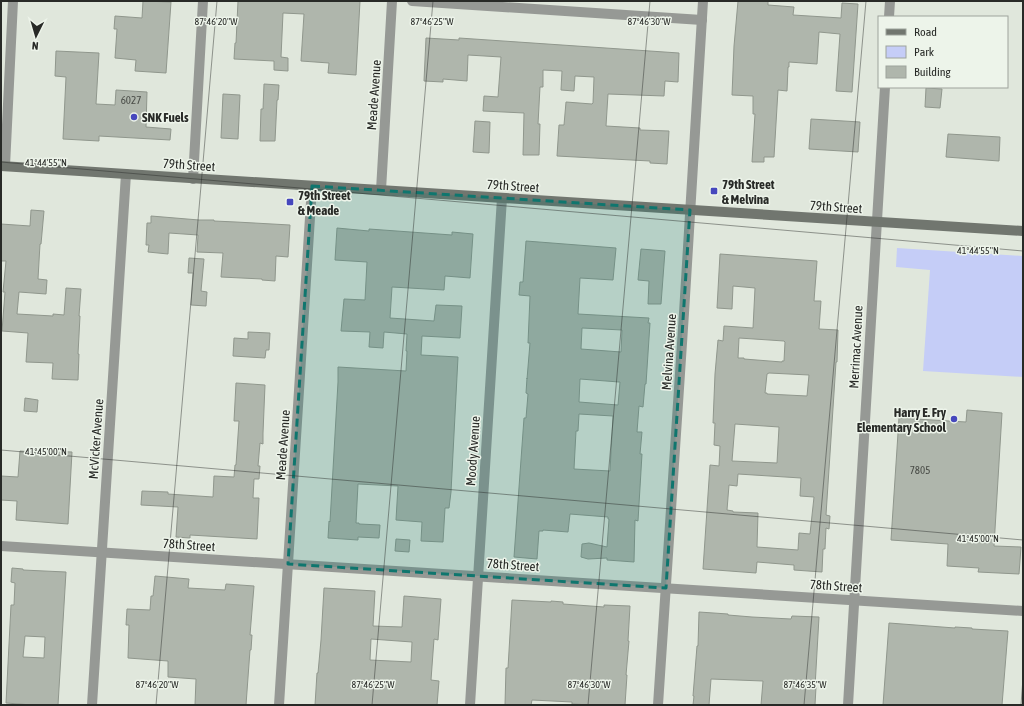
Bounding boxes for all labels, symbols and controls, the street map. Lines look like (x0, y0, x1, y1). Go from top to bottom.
north arrow (16, 16, 56, 56)
text: 87°46'20"W (194, 16, 238, 27)
text: 87°46'25"W (410, 16, 454, 27)
text: 87°46'30"W (627, 16, 671, 27)
legend (878, 16, 1008, 88)
text: Road (914, 25, 937, 39)
text: N (31, 40, 39, 52)
text: Park (914, 45, 935, 59)
street label: Meade Avenue (364, 59, 384, 131)
text: Building (914, 65, 952, 79)
house number: 6027 (121, 94, 141, 106)
place label: SNK Fuels (142, 110, 189, 125)
marker: SNK Fuels (129, 112, 139, 122)
street label: 79th Street (162, 156, 216, 174)
text: 41°44'55"N (25, 157, 67, 168)
street label: 79th Street (486, 177, 540, 195)
place label: 79th Street & Melvina (722, 177, 775, 207)
marker: 79th Street & Melvina (709, 186, 719, 196)
place label: 79th Street & Meade (298, 188, 351, 218)
marker: 79th Street & Meade (285, 197, 295, 207)
street label: 79th Street (809, 198, 863, 216)
text: 41°44'55"N (957, 245, 999, 256)
street label: Merrimac Avenue (846, 305, 866, 389)
street label: Melvina Avenue (659, 313, 679, 391)
street label: McVicker Avenue (86, 398, 106, 480)
place label: Harry E. Fry Elementary School (857, 405, 947, 435)
street label: Meade Avenue (273, 409, 293, 481)
marker: Harry E. Fry Elementary School (949, 414, 959, 424)
street label: Moody Avenue (463, 415, 483, 487)
text: 41°45'00"N (25, 446, 67, 457)
house number: 7805 (910, 464, 930, 476)
text: 41°45'00"N (957, 533, 999, 544)
street label: 78th Street (162, 536, 216, 554)
street label: 78th Street (486, 556, 540, 574)
street label: 78th Street (809, 577, 863, 595)
text: 87°46'20"W (135, 679, 179, 690)
text: 87°46'25"W (351, 679, 395, 690)
text: 87°46'30"W (567, 679, 611, 690)
text: 87°46'35"W (783, 679, 827, 690)

